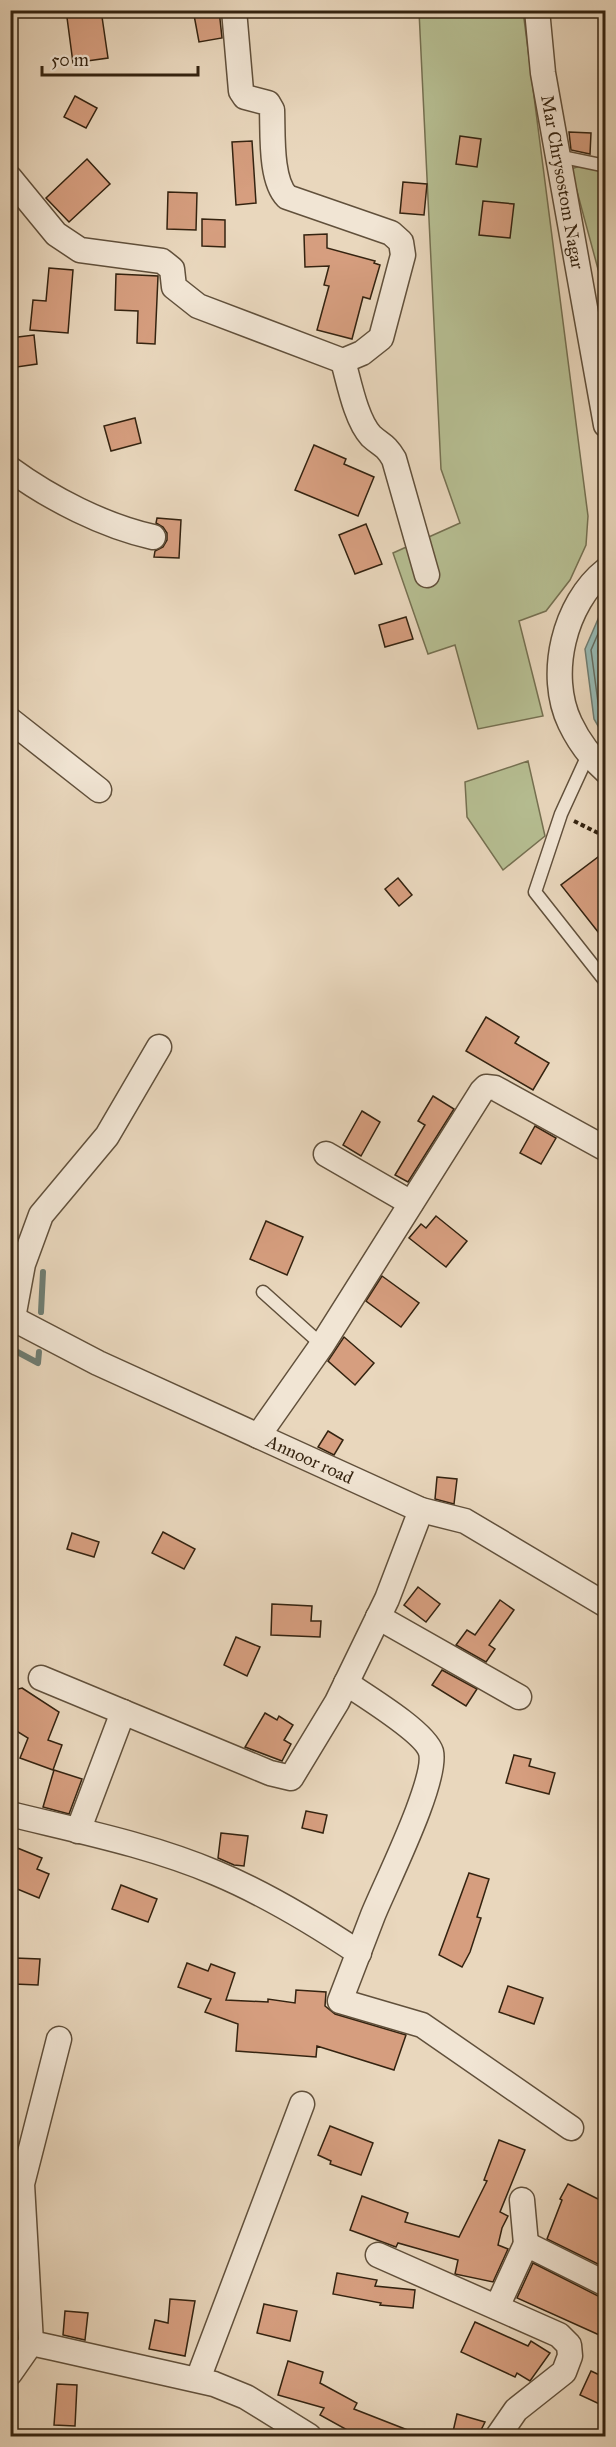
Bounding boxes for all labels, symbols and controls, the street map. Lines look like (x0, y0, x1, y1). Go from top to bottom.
scale bar (42, 39, 198, 77)
text: 50 m (51, 49, 89, 71)
street label: Mar Chrysostom Nagar (536, 93, 589, 271)
street label: Annoor road (262, 1430, 357, 1489)

